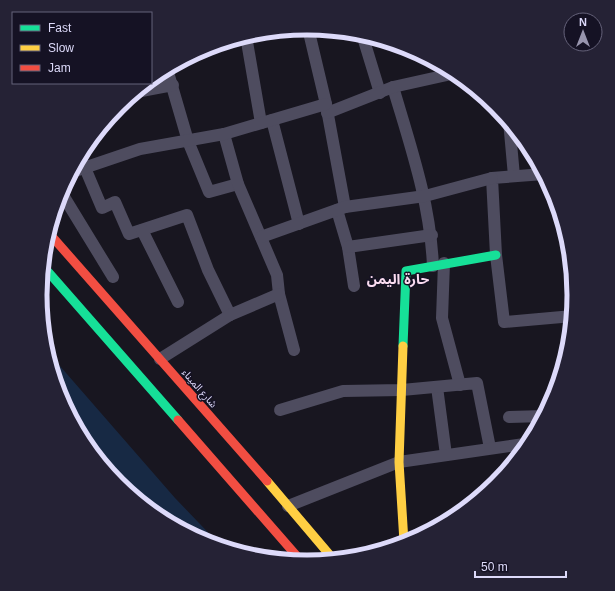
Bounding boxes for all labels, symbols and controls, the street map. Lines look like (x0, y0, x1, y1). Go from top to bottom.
legend (12, 12, 152, 84)
north arrow (563, 12, 603, 52)
text: N (579, 16, 587, 28)
text: Fast (48, 21, 72, 35)
text: Slow (48, 41, 74, 55)
text: Jam (48, 61, 71, 75)
district label: حارة اليمن (367, 271, 430, 288)
street label: شارع الميناء (178, 367, 219, 411)
scale bar (475, 553, 566, 579)
text: 50 m (481, 560, 508, 574)

